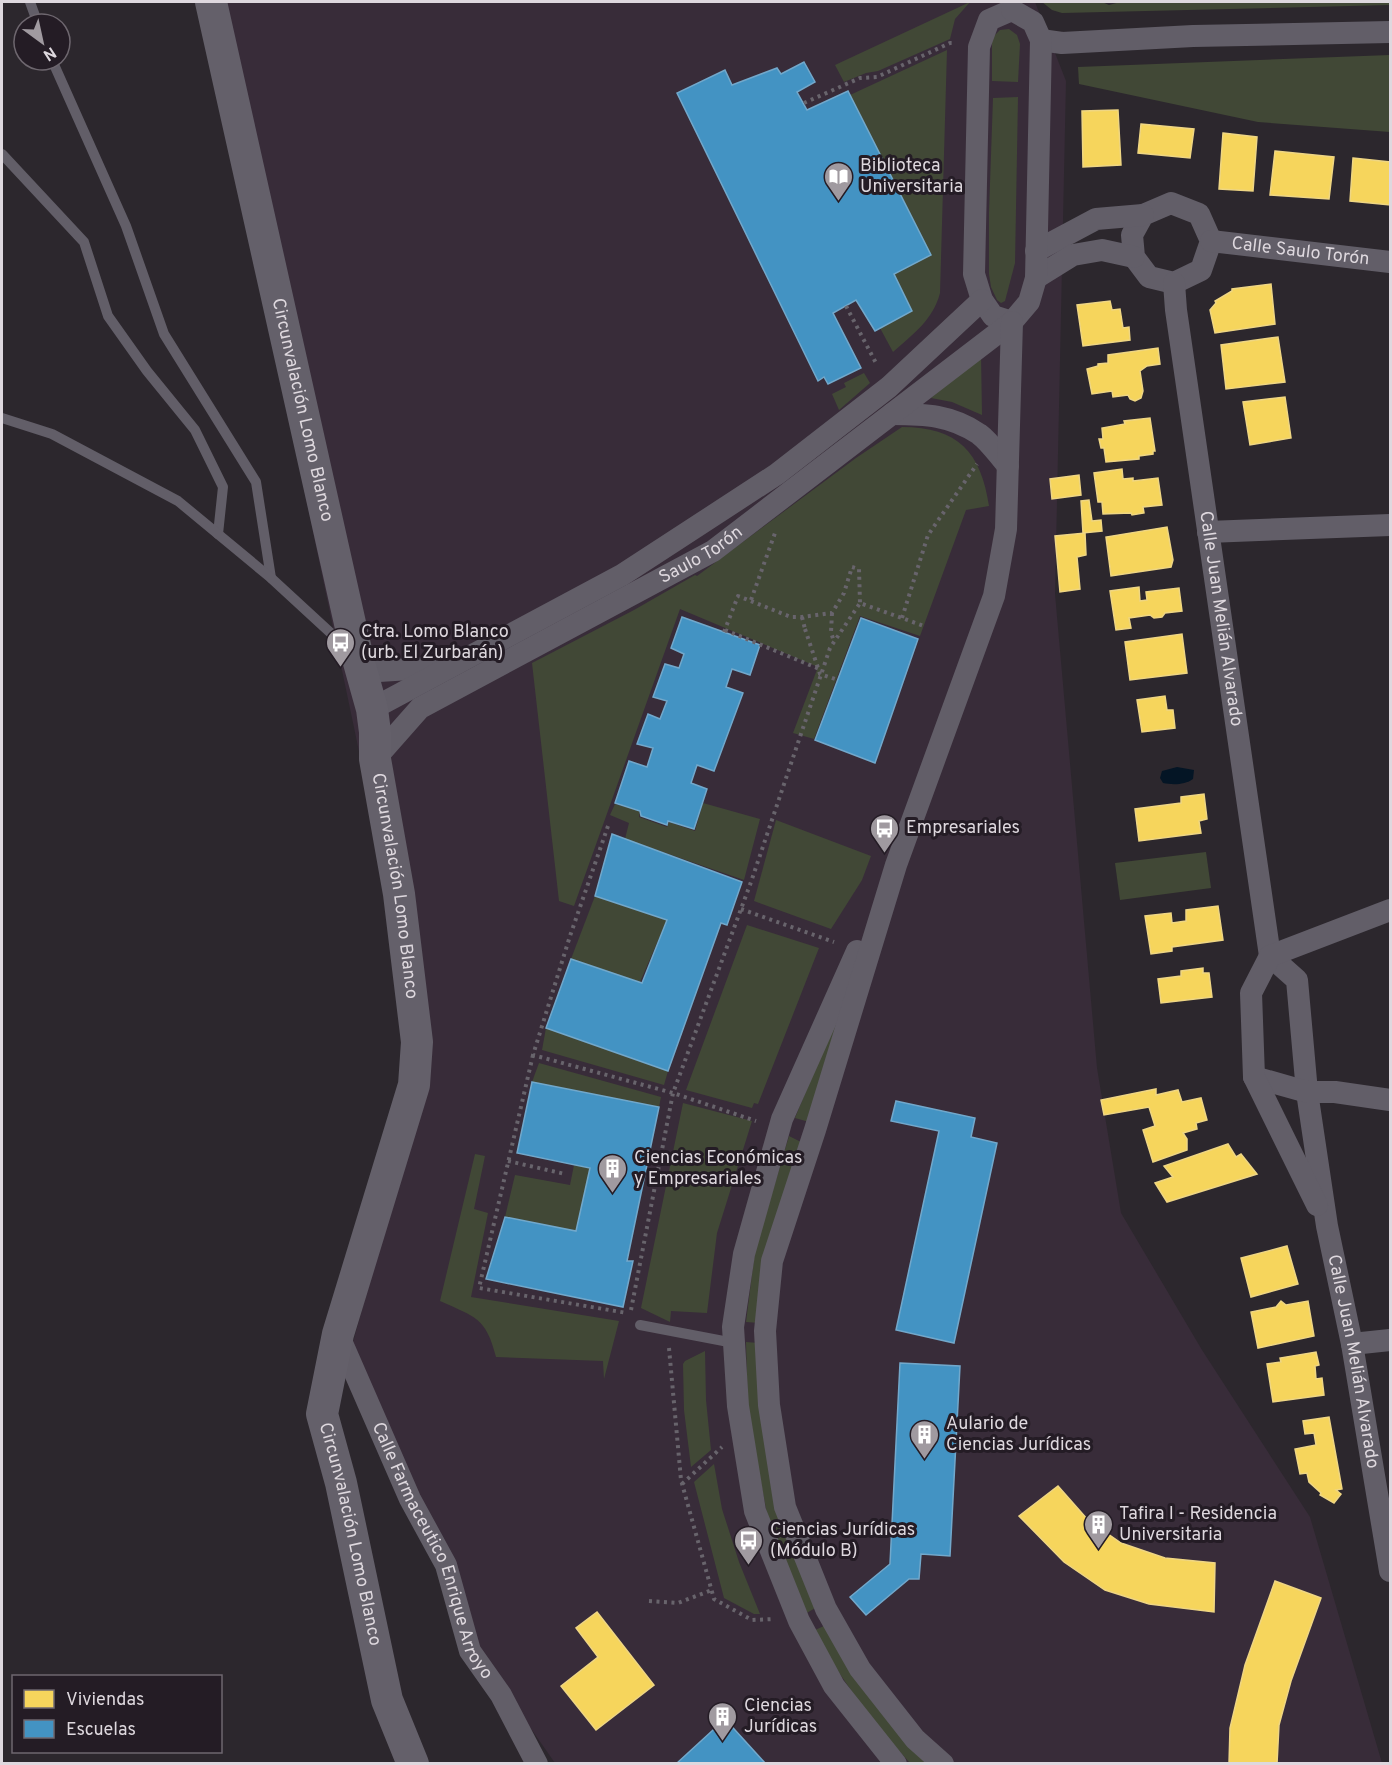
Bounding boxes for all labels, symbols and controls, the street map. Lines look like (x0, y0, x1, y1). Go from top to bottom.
north arrow (12, 12, 72, 72)
text: N (39, 41, 59, 64)
place label: Biblioteca Universitaria (860, 155, 963, 199)
library icon: Biblioteca Universitaria (823, 160, 855, 202)
street label: Calle Saulo Torón (1230, 232, 1371, 271)
street label: Circunvalación Lomo Blanco (266, 296, 338, 524)
street label: Calle Juan Melián Alvarado (1194, 509, 1248, 728)
street label: Saulo Torón (655, 521, 748, 589)
place label: Ctra. Lomo Blanco (urb. El Zurbarán) (361, 621, 509, 665)
bus stop icon: Ctra. Lomo Blanco (urb. El Zurbarán) (324, 626, 356, 668)
street label: Circunvalación Lomo Blanco (366, 771, 423, 1000)
bus stop icon: Empresariales (869, 812, 901, 854)
place label: Empresariales (906, 817, 1020, 840)
place label: Ciencias Económicas y Empresariales (634, 1147, 802, 1191)
building icon: Ciencias Económicas y Empresariales (597, 1152, 629, 1194)
street label: Calle Juan Melián Alvarado (1322, 1252, 1384, 1470)
place label: Aulario de Ciencias Jurídicas (946, 1413, 1091, 1457)
building icon: Aulario de Ciencias Jurídicas (909, 1418, 941, 1460)
street label: Calle Farmaceutico Enrique Arroyo (366, 1419, 498, 1684)
street label: Circunvalación Lomo Blanco (313, 1420, 387, 1648)
place label: Tafira I - Residencia Universitaria (1119, 1503, 1277, 1547)
building icon: Tafira I - Residencia Universitaria (1082, 1508, 1114, 1550)
place label: Ciencias Jurídicas (Módulo B) (770, 1519, 915, 1563)
bus stop icon: Ciencias Jurídicas (Módulo B) (733, 1524, 765, 1566)
legend (12, 1675, 222, 1753)
text: Viviendas (66, 1689, 144, 1712)
place label: Ciencias Jurídicas (744, 1695, 817, 1739)
building icon: Ciencias Jurídicas (707, 1700, 739, 1742)
text: Escuelas (66, 1719, 136, 1742)

